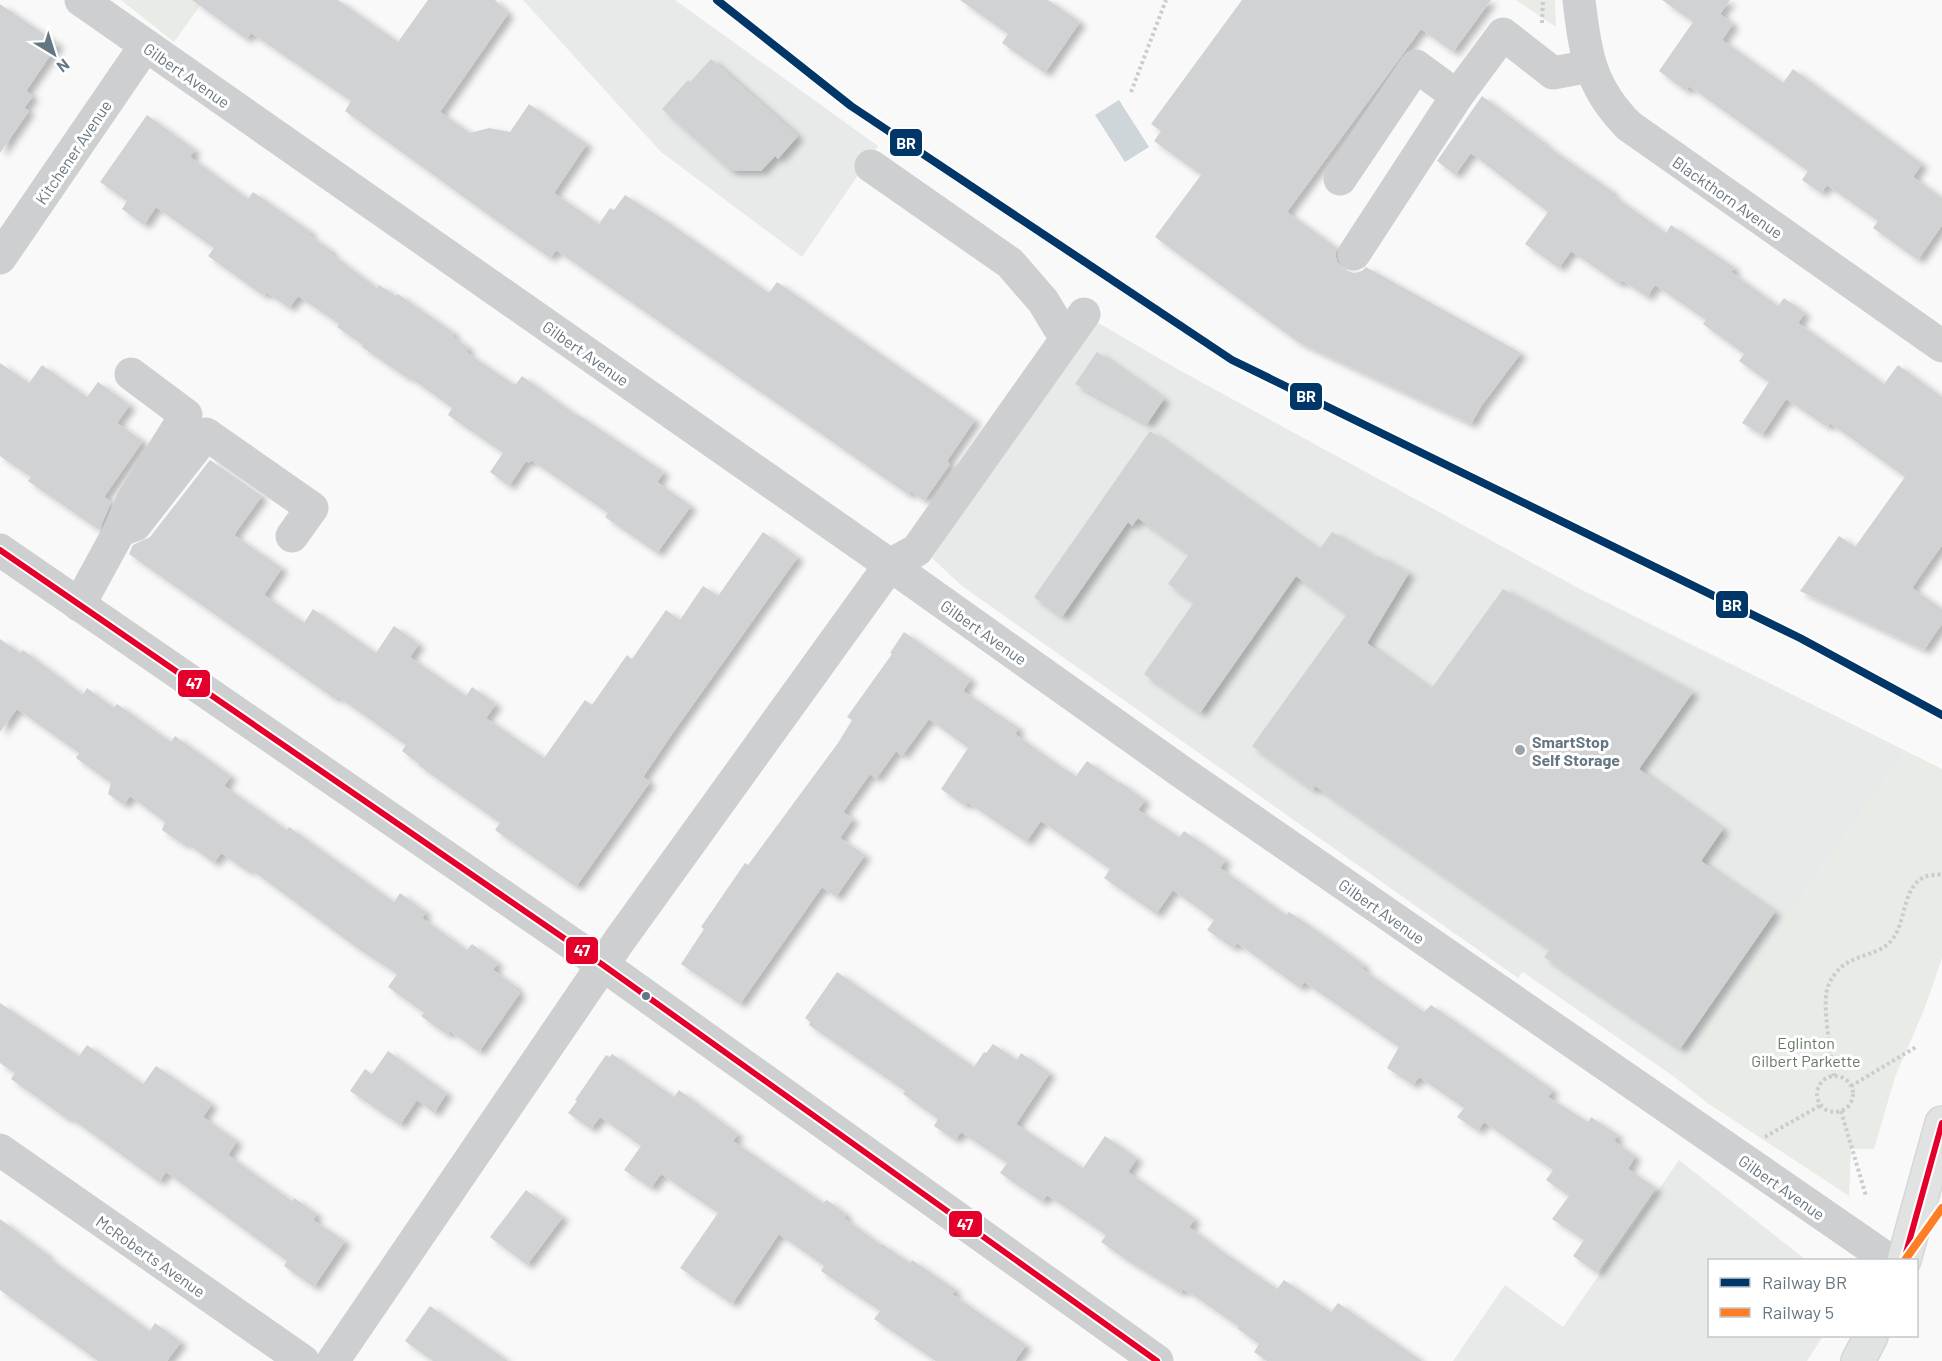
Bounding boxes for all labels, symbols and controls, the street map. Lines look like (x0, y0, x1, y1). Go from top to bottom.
north arrow (24, 24, 84, 84)
street label: Gilbert Avenue (140, 38, 234, 112)
text: N (54, 55, 74, 77)
street label: Kitchener Avenue (31, 96, 115, 208)
line badge: BR (889, 128, 923, 157)
text: BR (896, 133, 916, 152)
street label: Blackthorn Avenue (1669, 152, 1787, 242)
street label: Gilbert Avenue (539, 316, 633, 390)
line badge: BR (1289, 382, 1323, 411)
text: BR (1296, 386, 1316, 405)
line badge: BR (1715, 590, 1749, 619)
street label: Gilbert Avenue (937, 595, 1031, 669)
text: BR (1722, 595, 1742, 614)
line badge: 47 (177, 669, 211, 698)
text: 47 (186, 673, 202, 692)
place label: SmartStop Self Storage (1532, 732, 1620, 769)
marker: SmartStop Self Storage (1513, 743, 1527, 757)
street label: Gilbert Avenue (1335, 874, 1429, 948)
line badge: 47 (565, 936, 599, 965)
text: 47 (574, 940, 590, 959)
unlabelled marker (640, 990, 652, 1002)
park label: Eglinton Gilbert Parkette (1751, 1033, 1861, 1070)
street label: Gilbert Avenue (1735, 1150, 1829, 1224)
line badge: 47 (948, 1210, 983, 1238)
street label: McRoberts Avenue (93, 1211, 209, 1301)
text: 47 (957, 1214, 973, 1233)
legend (1708, 1259, 1918, 1337)
text: Railway BR (1762, 1271, 1847, 1293)
text: Railway 5 (1762, 1301, 1834, 1323)

